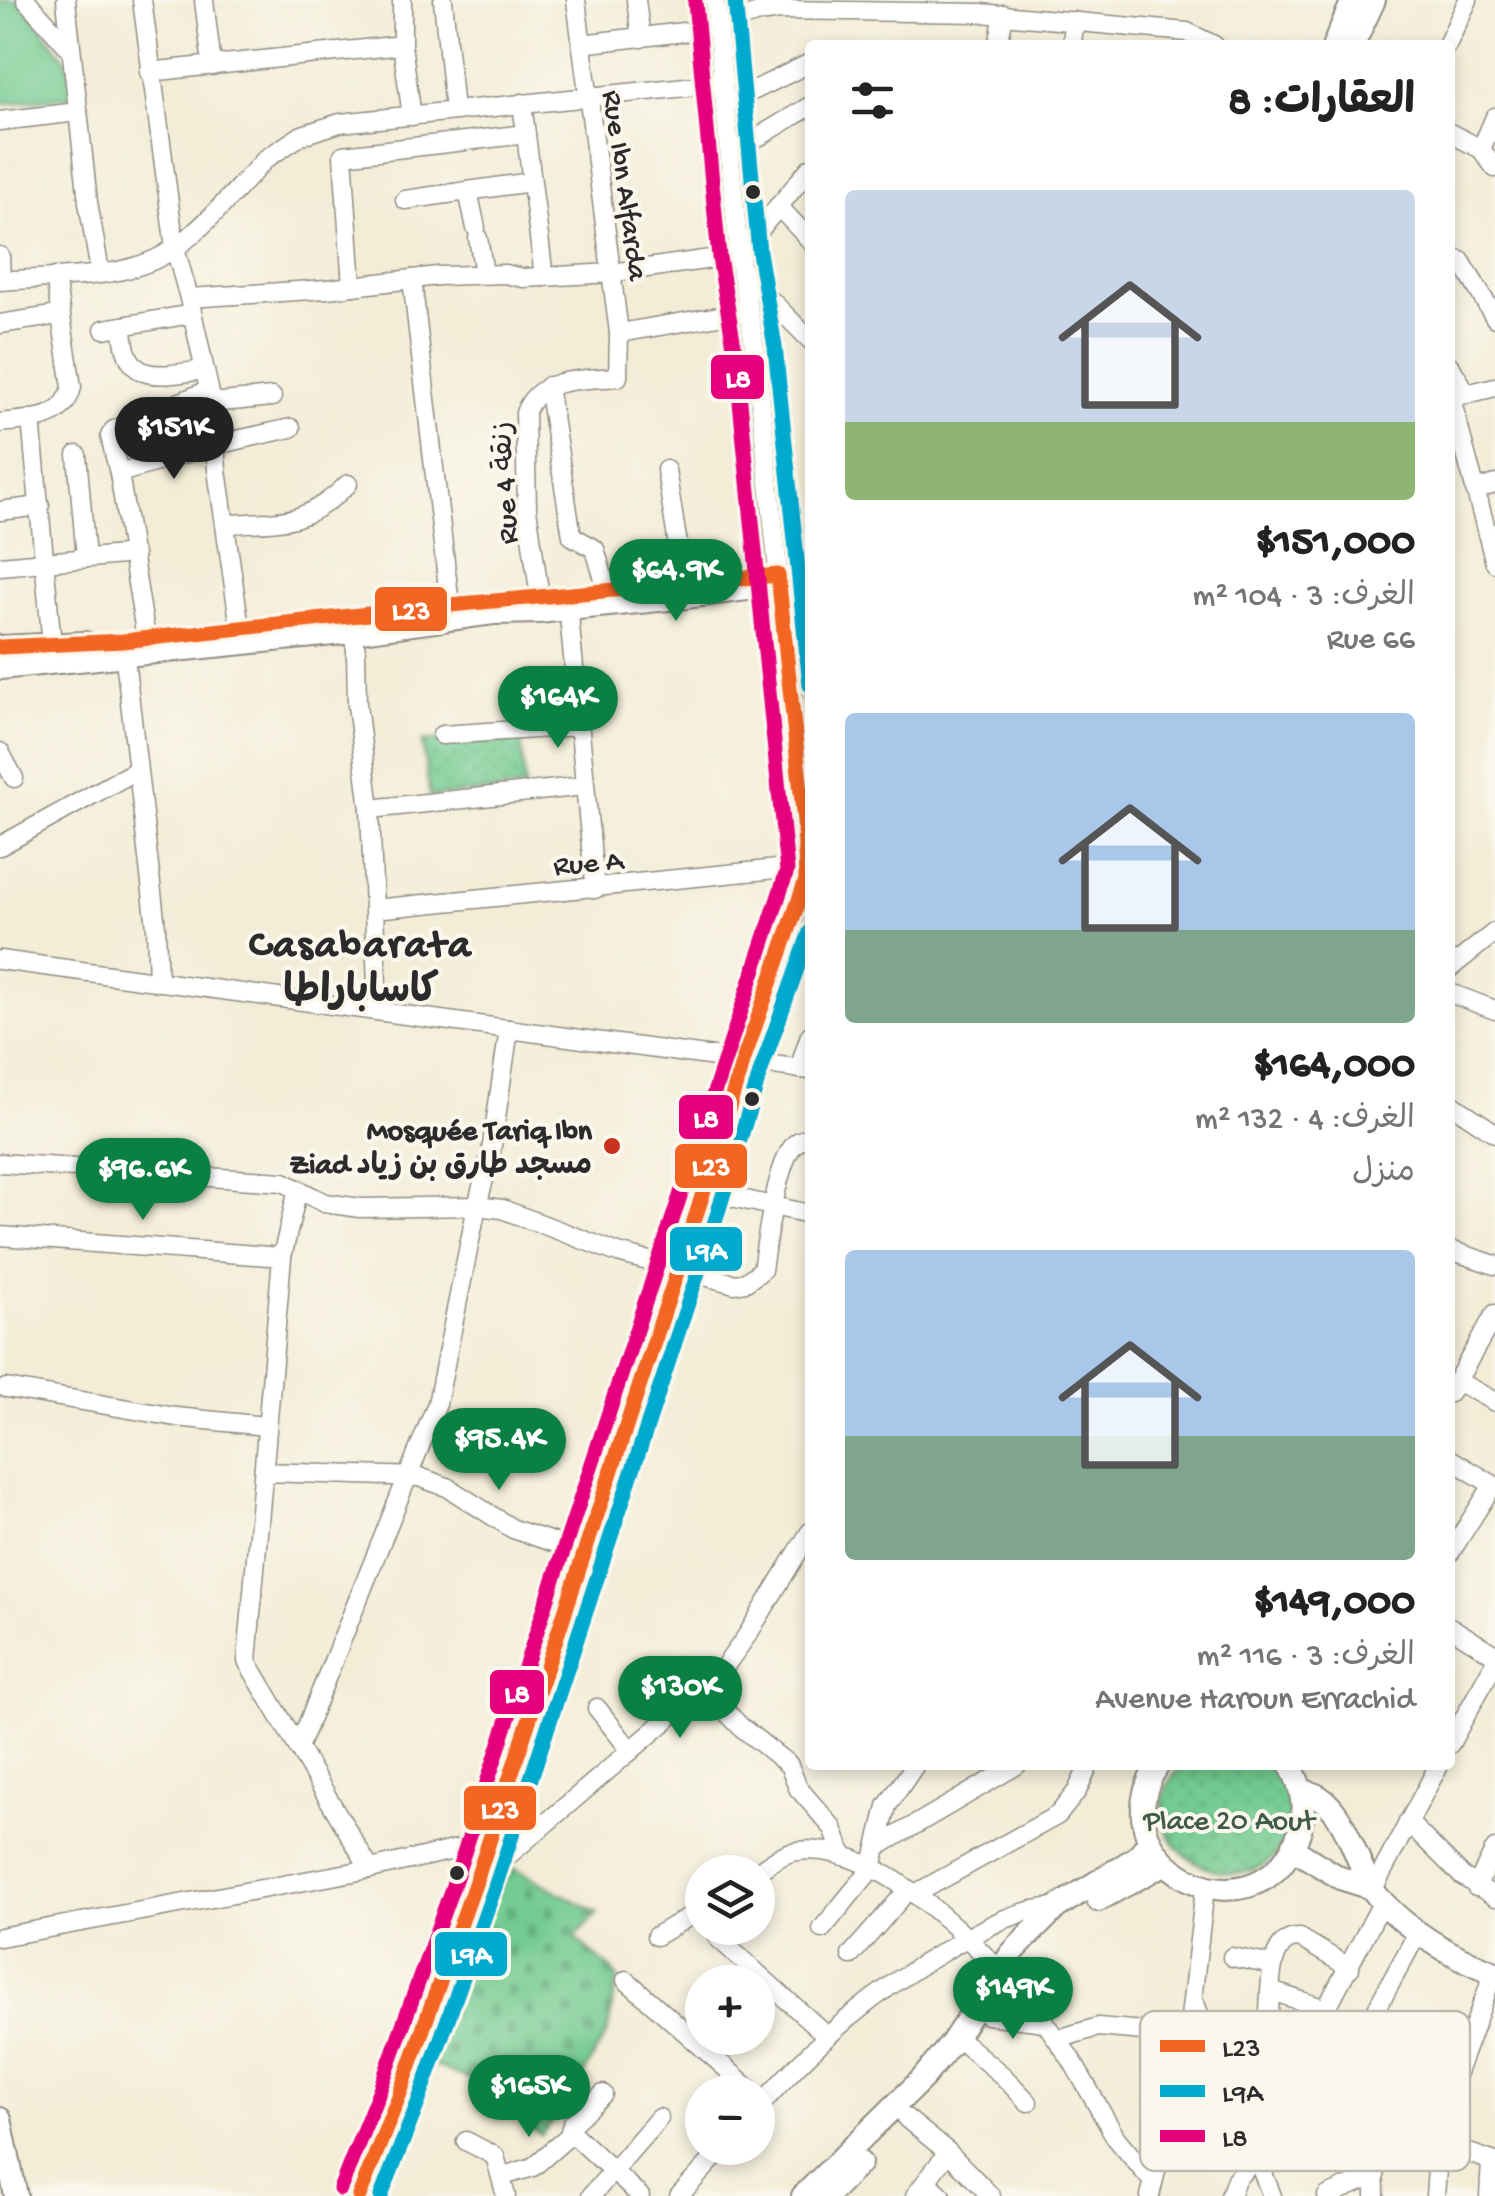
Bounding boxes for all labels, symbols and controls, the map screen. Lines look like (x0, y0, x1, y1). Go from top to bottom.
icon: filters (845, 73, 900, 128)
text: العقارات: 8 (1228, 80, 1415, 129)
street label: Rue Ibn Alfarda (592, 88, 653, 284)
unlabelled marker (743, 182, 763, 202)
icon: home (1040, 255, 1220, 435)
line badge: L8 (709, 353, 766, 401)
text: L8 (725, 365, 751, 398)
pin: $151K (104, 397, 244, 482)
text: $151K (137, 410, 211, 448)
street label: Rue 4 زنقة (487, 421, 528, 545)
text: $151,000 (1255, 520, 1415, 569)
pin: $64.9K (595, 539, 757, 624)
text: $64.9K (631, 552, 721, 590)
text: الغرف: 3 · 104 m² (1193, 579, 1415, 617)
line badge: L23 (373, 585, 449, 633)
text: L23 (392, 597, 430, 630)
text: Rue 66 (1327, 622, 1415, 660)
pin: $164K (488, 666, 628, 751)
text: $164K (520, 679, 596, 717)
icon: home (1040, 778, 1220, 958)
street label: Rue A (552, 845, 626, 886)
district label: Casabarata كاساباراطا (249, 924, 473, 1017)
text: $164,000 (1253, 1043, 1415, 1092)
unlabelled marker (742, 1089, 762, 1109)
line badge: L8 (677, 1093, 735, 1141)
text: الغرف: 4 · 132 m² (1195, 1102, 1415, 1140)
text: L8 (693, 1105, 719, 1138)
place label: Mosquée Tariq Ibn Ziad مسجد طارق بن زياد (290, 1116, 593, 1185)
marker: Mosquée Tariq Ibn Ziad مسجد طارق بن زياد (601, 1135, 623, 1157)
pin: $96.6K (62, 1138, 224, 1223)
line badge: L23 (673, 1142, 749, 1190)
text: $96.6K (98, 1151, 188, 1189)
text: L23 (692, 1153, 730, 1186)
text: منزل (1352, 1155, 1415, 1193)
line badge: L9A (668, 1225, 744, 1273)
text: L9A (686, 1237, 729, 1270)
icon: home (1040, 1315, 1220, 1495)
pin: $95.4K (418, 1408, 580, 1493)
text: $95.4K (454, 1421, 544, 1459)
text: $149,000 (1254, 1580, 1415, 1629)
text: الغرف: 3 · 116 m² (1197, 1639, 1415, 1677)
pin: $130K (610, 1656, 750, 1741)
line badge: L8 (488, 1668, 546, 1716)
text: $130K (640, 1669, 720, 1707)
text: L8 (504, 1680, 530, 1713)
text: Avenue Haroun Errachid (1095, 1682, 1415, 1720)
line badge: L23 (462, 1784, 538, 1832)
text: L23 (481, 1796, 519, 1829)
park label: Place 20 Aout (1142, 1806, 1317, 1841)
map controls (685, 1855, 775, 2165)
button: layers (685, 1855, 775, 1945)
unlabelled marker (447, 1863, 467, 1883)
line badge: L9A (433, 1930, 509, 1978)
text: L9A (451, 1941, 494, 1974)
pin: $149K (943, 1957, 1083, 2042)
button: + (685, 1965, 775, 2055)
text: $149K (975, 1970, 1051, 2008)
legend (1140, 2011, 1470, 2171)
text: L23 (1222, 2034, 1261, 2067)
pin: $165K (459, 2055, 599, 2140)
text: $165K (490, 2068, 568, 2106)
button: − (685, 2075, 775, 2165)
text: L9A (1222, 2079, 1264, 2112)
text: L8 (1222, 2124, 1248, 2157)

